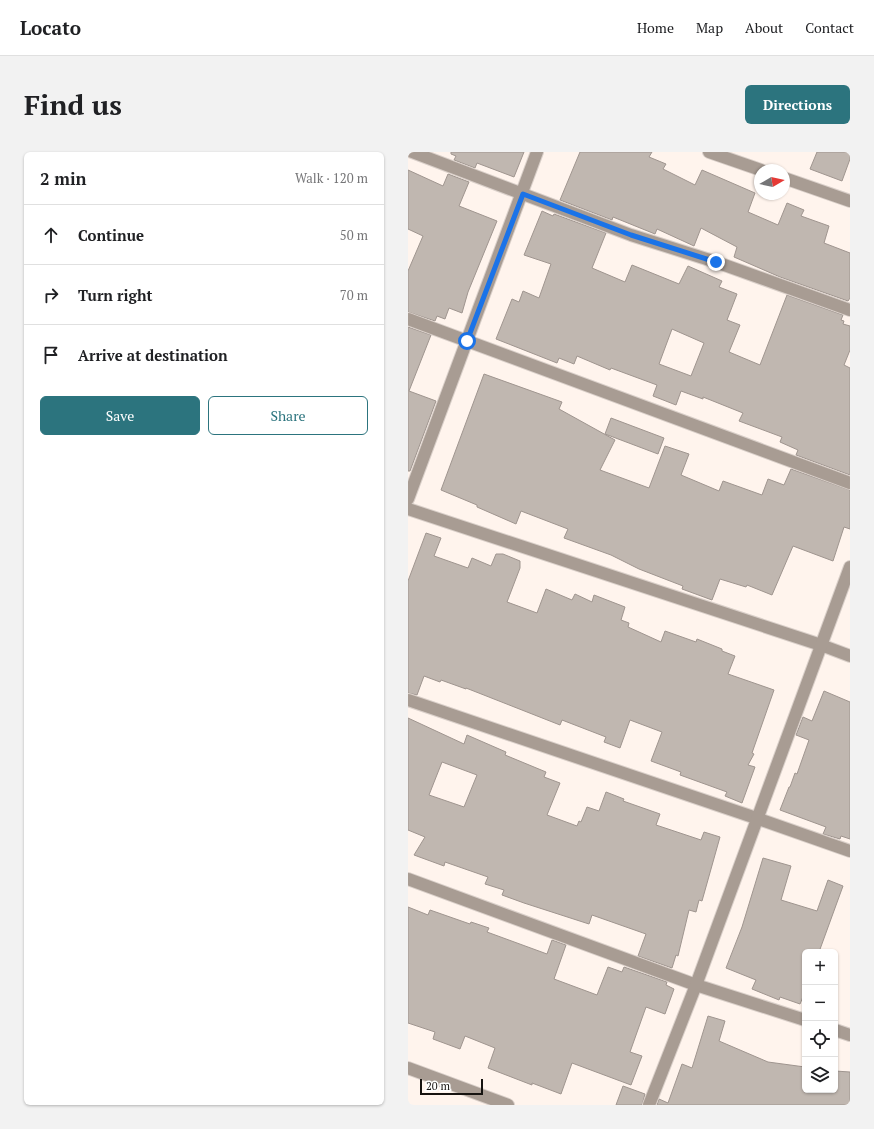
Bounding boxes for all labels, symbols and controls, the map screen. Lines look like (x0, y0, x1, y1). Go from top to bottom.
text: Locato (20, 15, 81, 40)
text: Home (637, 18, 674, 37)
text: Map (696, 18, 723, 37)
text: About (745, 18, 783, 37)
text: Contact (805, 18, 854, 37)
button: Directions (745, 85, 850, 124)
text: Find us (24, 86, 122, 123)
north arrow (754, 164, 790, 200)
text: 2 min (40, 167, 87, 190)
text: Walk · 120 m (295, 169, 368, 187)
icon: ahead (40, 224, 62, 246)
text: Continue (78, 225, 144, 245)
text: 50 m (340, 226, 368, 244)
route end (707, 253, 725, 271)
icon: right (40, 284, 62, 306)
text: Turn right (78, 285, 153, 305)
text: 70 m (340, 286, 368, 304)
route start (458, 332, 476, 350)
icon: arrive (40, 344, 62, 366)
text: Arrive at destination (78, 345, 228, 365)
button: Save (40, 396, 200, 435)
button: Share (208, 396, 368, 435)
map controls (802, 949, 838, 1093)
button: + (802, 949, 838, 985)
button: − (802, 985, 838, 1021)
button: locate (802, 1021, 838, 1057)
button: layers (802, 1057, 838, 1093)
scale bar (420, 1077, 483, 1096)
text: 20 m (426, 1079, 450, 1093)

